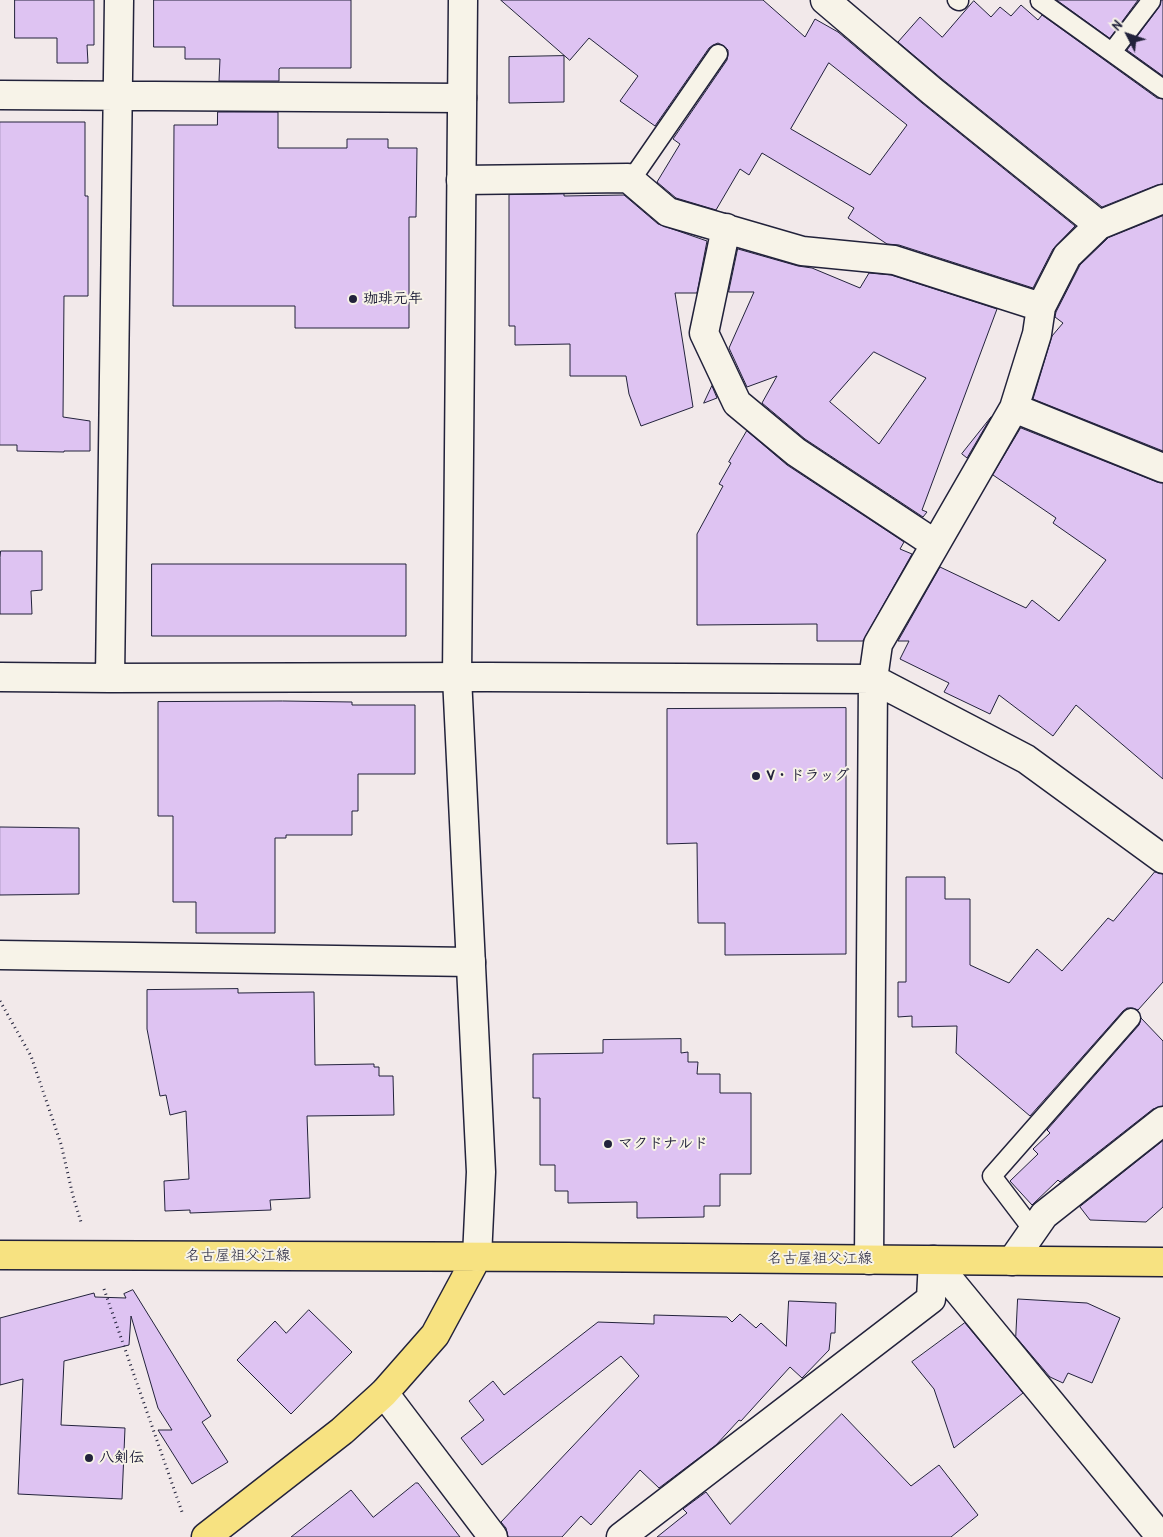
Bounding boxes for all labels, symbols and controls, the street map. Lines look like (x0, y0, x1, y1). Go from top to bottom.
north arrow (1103, 10, 1153, 60)
text: N (1107, 16, 1126, 34)
place label: 珈琲元年 (363, 290, 423, 308)
marker: 珈琲元年 (347, 293, 359, 305)
place label: V・ドラッグ (766, 767, 849, 785)
marker: V・ドラッグ (750, 770, 762, 782)
place label: マクドナルド (618, 1135, 708, 1153)
marker: マクドナルド (602, 1138, 614, 1150)
street label: 名古屋祖父江線 (186, 1247, 290, 1265)
street label: 名古屋祖父江線 (768, 1250, 872, 1268)
place label: 八剣伝 (99, 1449, 144, 1467)
marker: 八剣伝 (83, 1452, 95, 1464)

